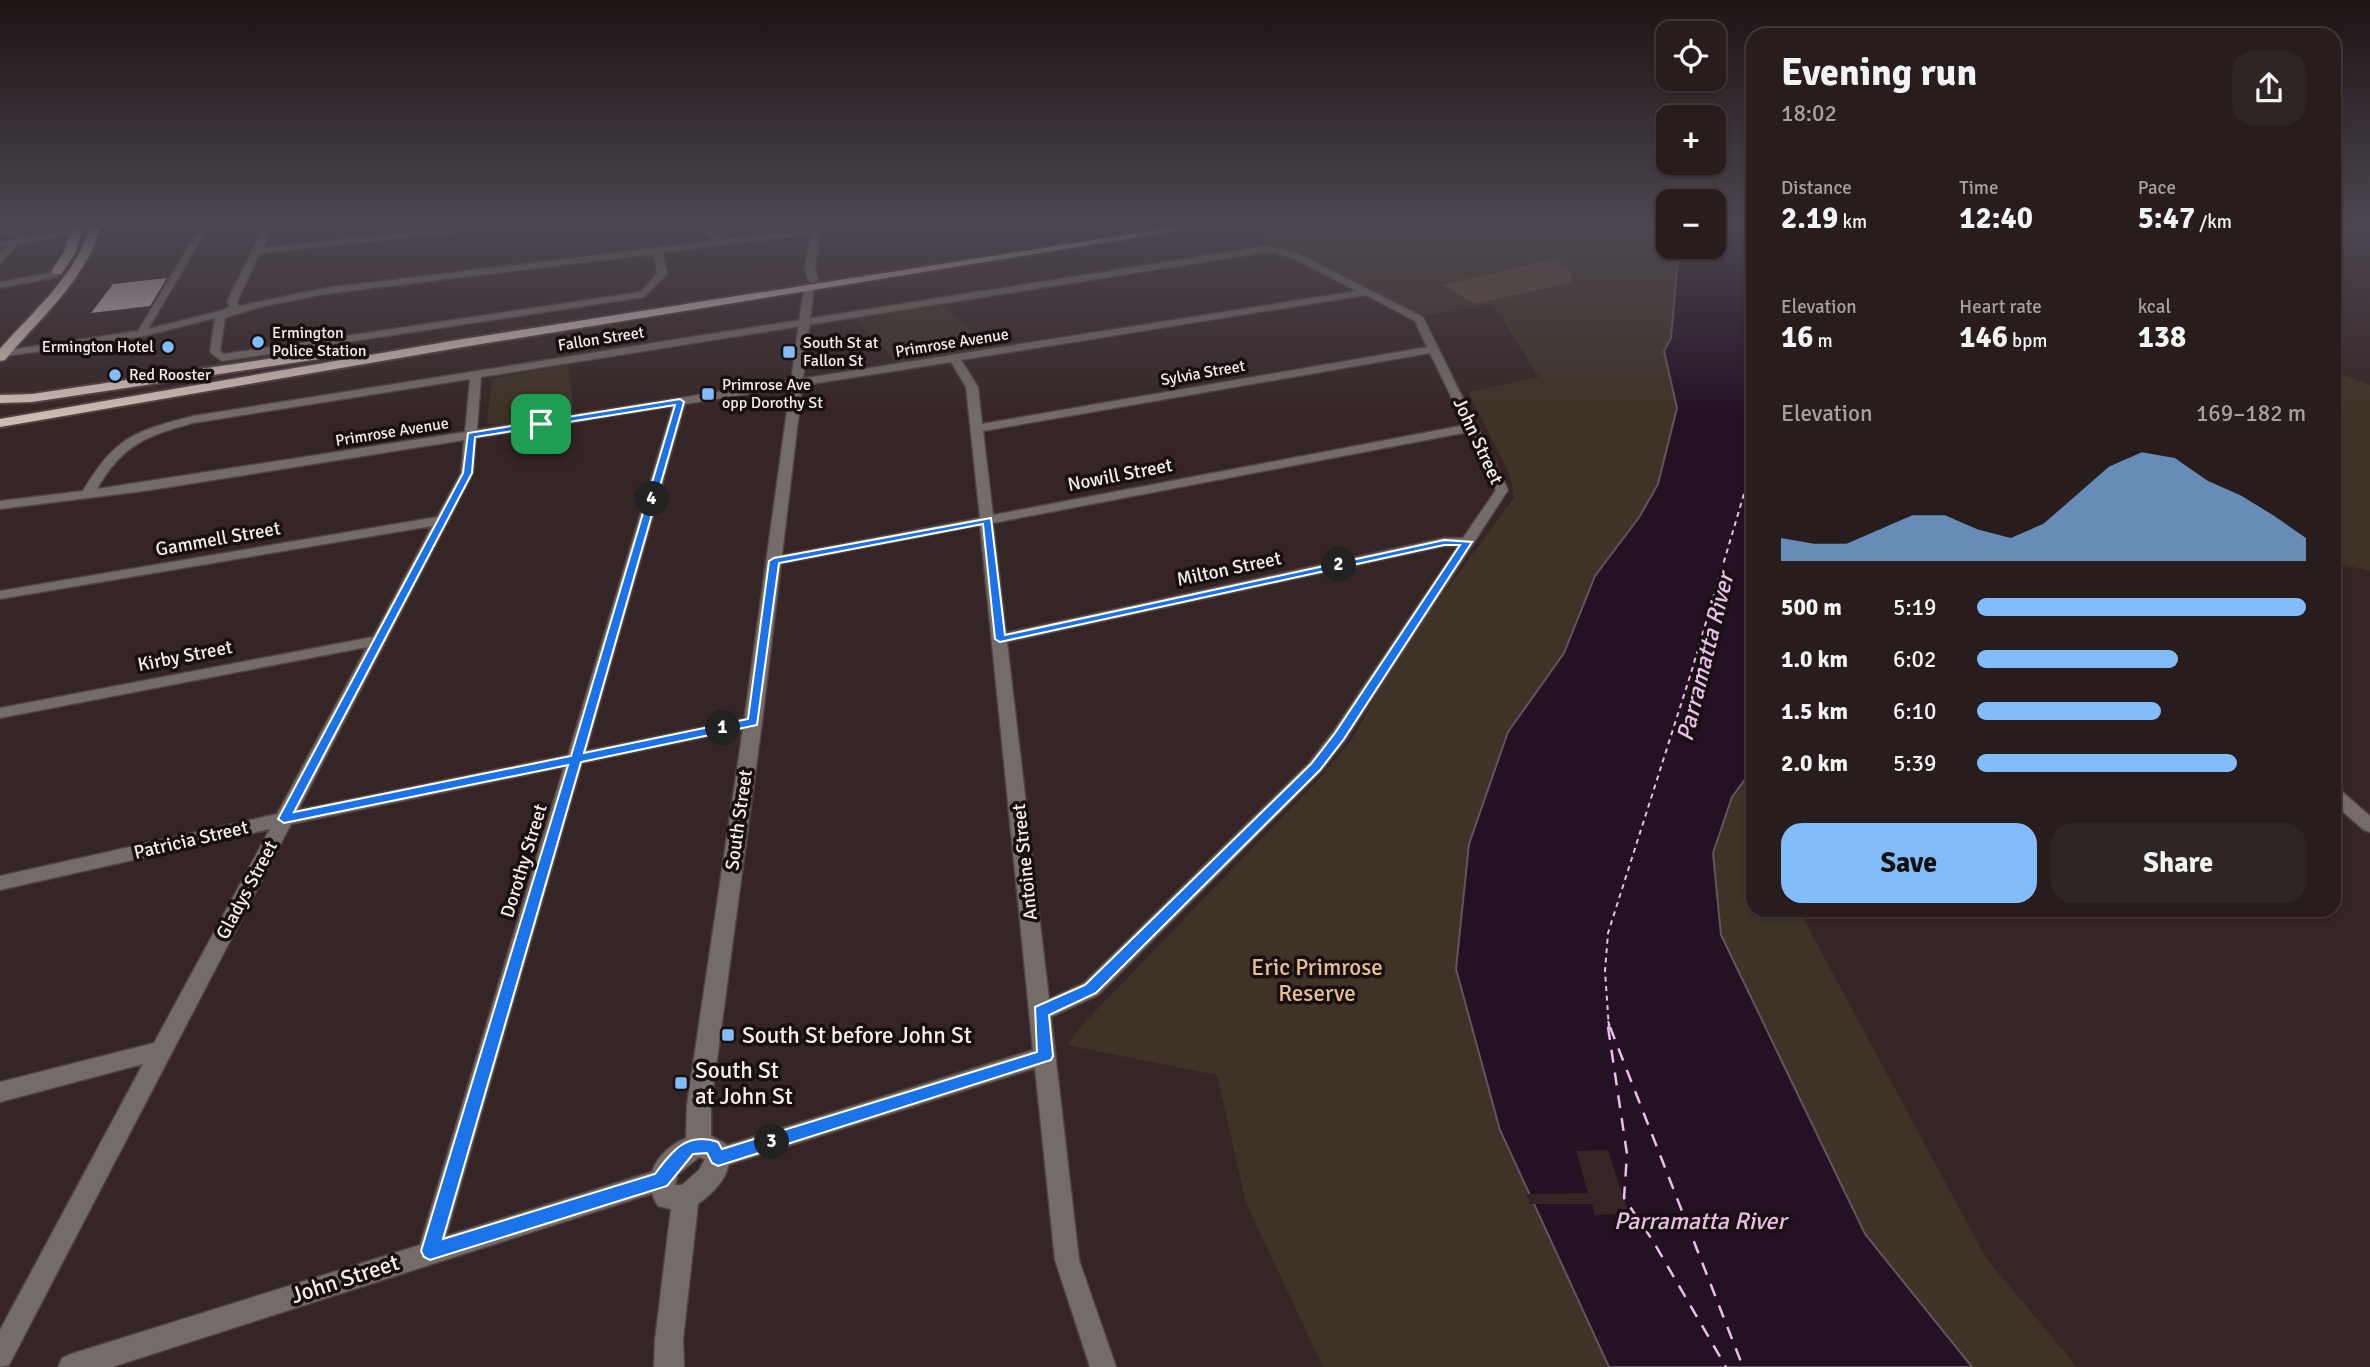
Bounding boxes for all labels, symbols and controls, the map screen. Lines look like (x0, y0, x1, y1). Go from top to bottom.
map controls (1656, 21, 1726, 259)
button: locate (1656, 21, 1726, 91)
text: Evening run (1781, 49, 1977, 96)
button: share (2232, 51, 2306, 125)
text: 18:02 (1781, 99, 1837, 128)
button: + (1656, 105, 1726, 175)
text: Distance (1781, 176, 1852, 200)
text: Time (1959, 176, 1998, 200)
text: Pace (2138, 176, 2176, 200)
button: − (1656, 189, 1726, 259)
text: 2.19 (1781, 200, 1838, 237)
text: 12:40 (1959, 200, 2033, 237)
text: 5:47 (2138, 200, 2195, 237)
text: km (1838, 210, 1867, 234)
text: /km (2195, 210, 2232, 234)
text: Elevation (1781, 295, 1857, 319)
text: Heart rate (1959, 295, 2042, 319)
text: kcal (2138, 295, 2171, 319)
text: 16 (1781, 319, 1813, 356)
text: 146 (1959, 319, 2008, 356)
text: 138 (2138, 319, 2186, 356)
street label: Fallon Street (556, 322, 646, 356)
place label: Ermington Police Station (272, 323, 366, 361)
street label: Primrose Avenue (894, 324, 1010, 362)
text: m (1813, 329, 1833, 353)
text: bpm (2008, 329, 2047, 353)
place label: South St at Fallon St (803, 333, 879, 371)
marker: Ermington Police Station (250, 334, 266, 350)
place label: Ermington Hotel (42, 337, 154, 357)
marker: Ermington Hotel (160, 339, 176, 355)
marker: South St at Fallon St (781, 344, 797, 360)
street label: Sylvia Street (1159, 356, 1247, 390)
place label: Red Rooster (129, 365, 211, 385)
marker: Red Rooster (107, 367, 123, 383)
place label: Primrose Ave opp Dorothy St (722, 375, 823, 413)
marker: Primrose Ave opp Dorothy St (700, 386, 716, 402)
pin (511, 394, 571, 454)
street label: John Street (1448, 394, 1509, 488)
text: Elevation (1781, 399, 1873, 428)
text: 169–182 m (2196, 399, 2306, 428)
icon: arrive (522, 405, 560, 443)
street label: Primrose Avenue (334, 413, 450, 451)
street label: Nowill Street (1065, 453, 1175, 497)
pin: 4 (634, 482, 670, 516)
text: 4 (646, 486, 657, 510)
street label: Gammell Street (154, 516, 283, 562)
street label: Milton Street (1175, 546, 1284, 592)
pin: 2 (1322, 548, 1356, 582)
text: 2 (1333, 552, 1344, 576)
water label: Parramatta River (1670, 567, 1741, 744)
text: 500 m (1781, 593, 1842, 622)
text: 5:19 (1893, 593, 1936, 622)
street label: Kirby Street (136, 635, 235, 677)
text: 1.0 km (1781, 645, 1848, 674)
text: 6:02 (1893, 645, 1936, 674)
text: 1.5 km (1781, 697, 1848, 726)
text: 6:10 (1893, 697, 1936, 726)
pin: 1 (706, 710, 740, 746)
text: 1 (717, 715, 728, 739)
text: 2.0 km (1781, 749, 1848, 778)
text: 5:39 (1893, 749, 1936, 778)
street label: South Street (720, 768, 758, 872)
street label: Dorothy Street (495, 801, 553, 921)
street label: Antoine Street (1007, 802, 1043, 921)
street label: Patricia Street (132, 815, 251, 865)
button: Save (1781, 823, 2037, 903)
button: Share (2051, 823, 2306, 903)
street label: Gladys Street (211, 836, 283, 943)
park label: Eric Primrose Reserve (1251, 953, 1383, 1008)
place label: South St before John St (742, 1021, 972, 1050)
marker: South St before John St (720, 1027, 736, 1043)
place label: South St at John St (695, 1056, 793, 1111)
marker: South St at John St (673, 1075, 689, 1091)
pin: 3 (754, 1124, 790, 1160)
text: 3 (766, 1129, 777, 1153)
water label: Parramatta River (1614, 1206, 1789, 1236)
street label: John Street (287, 1248, 403, 1310)

